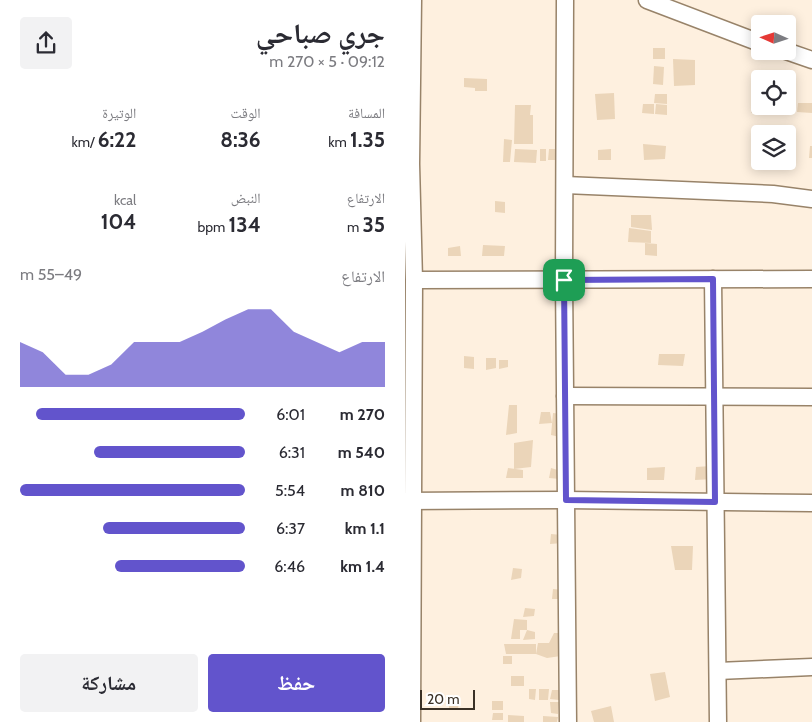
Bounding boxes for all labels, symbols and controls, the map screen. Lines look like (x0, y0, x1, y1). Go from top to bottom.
north arrow (751, 15, 796, 60)
map controls (751, 15, 796, 170)
text: جري صباحي (256, 16, 385, 50)
button: share (20, 17, 72, 69)
text: 09:12 · 5 × 270 m (269, 52, 385, 71)
button: locate (751, 70, 796, 115)
text: الوتيرة (102, 104, 136, 122)
text: الوقت (231, 104, 261, 122)
text: المسافة (348, 104, 385, 122)
button: layers (751, 125, 796, 170)
text: 6:22 (98, 127, 136, 152)
text: 8:36 (220, 127, 261, 152)
text: 1.35 (350, 127, 385, 152)
text: /km (71, 133, 98, 151)
text: km (328, 133, 350, 151)
text: النبض (231, 189, 261, 207)
text: الارتفاع (347, 189, 385, 207)
text: kcal (114, 191, 136, 209)
text: 104 (101, 209, 136, 234)
text: 134 (229, 212, 261, 237)
text: 35 (362, 212, 385, 237)
text: bpm (198, 218, 229, 236)
text: m (347, 218, 362, 236)
pin (543, 259, 585, 301)
text: 49–55 m (20, 265, 82, 284)
icon: arrive (550, 266, 578, 294)
text: الارتفاع (341, 267, 385, 286)
text: 6:01 (276, 405, 305, 424)
text: 270 m (340, 405, 385, 424)
text: 6:31 (279, 443, 305, 462)
text: 540 m (338, 443, 385, 462)
text: 5:54 (275, 481, 305, 500)
text: 810 m (341, 481, 385, 500)
text: 6:37 (276, 519, 305, 538)
text: 1.1 km (345, 519, 385, 538)
text: 6:46 (274, 557, 305, 576)
text: 1.4 km (340, 557, 385, 576)
button: مشاركة (20, 654, 198, 712)
button: حفظ (208, 654, 385, 712)
scale bar (420, 687, 475, 710)
text: 20 m (427, 690, 460, 708)

